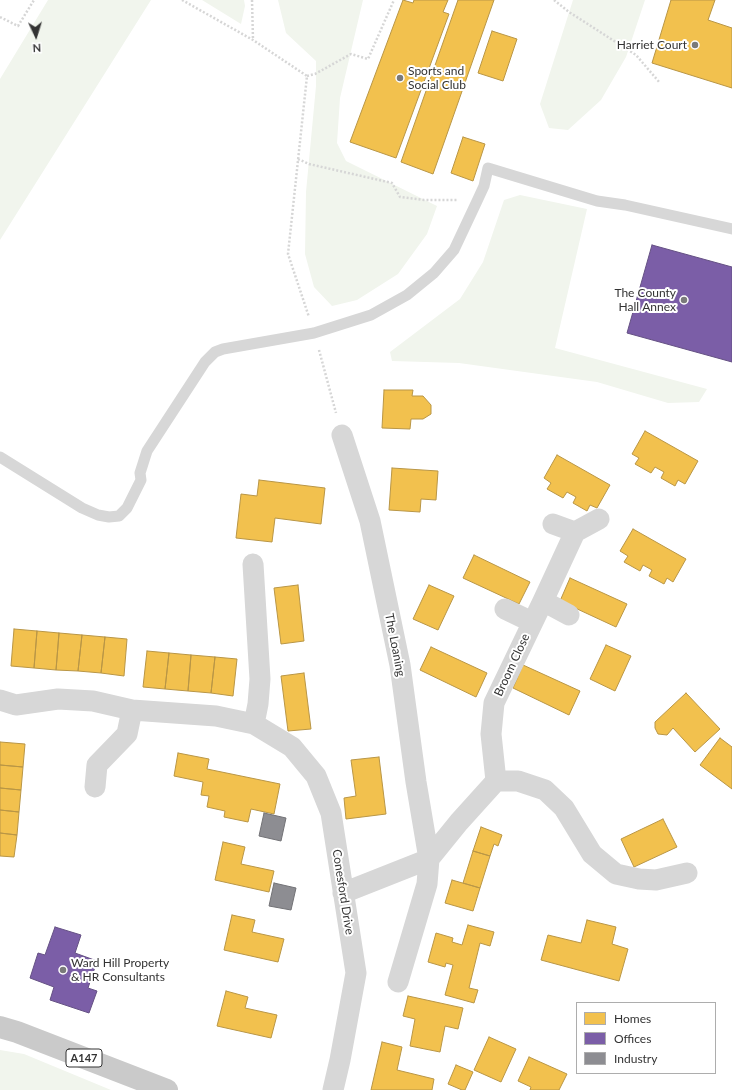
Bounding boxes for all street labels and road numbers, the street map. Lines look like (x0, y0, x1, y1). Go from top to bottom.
street label: The Loaning (382, 612, 408, 678)
street label: Broom Close (491, 631, 533, 699)
street label: Conesford Drive (329, 848, 357, 936)
road number: A147 (66, 1049, 102, 1067)

